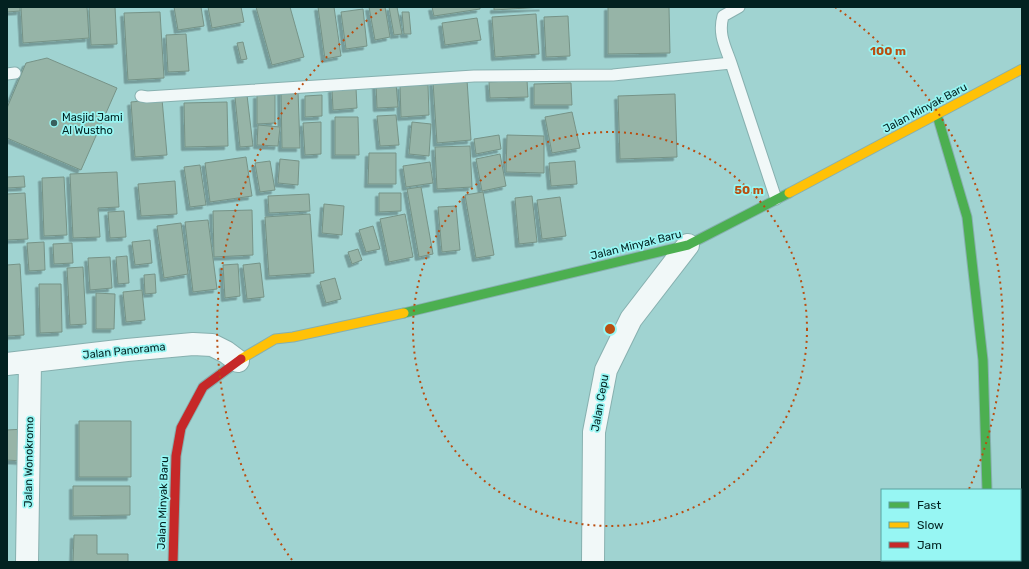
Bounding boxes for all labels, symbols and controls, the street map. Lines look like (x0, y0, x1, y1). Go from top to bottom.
text: 100 m (870, 44, 906, 58)
street label: Jalan Minyak Baru (881, 80, 969, 136)
place label: Masjid Jami Al Wustho (62, 111, 123, 137)
marker: Masjid Jami Al Wustho (49, 118, 59, 128)
text: 50 m (734, 183, 764, 197)
street label: Jalan Minyak Baru (589, 227, 683, 263)
centre of rings (603, 322, 617, 336)
street label: Jalan Panorama (82, 340, 166, 362)
street label: Jalan Cepu (589, 373, 611, 433)
street label: Jalan Wonokromo (22, 416, 36, 508)
street label: Jalan Minyak Baru (155, 456, 171, 550)
legend (881, 489, 1021, 561)
text: Fast (917, 498, 941, 512)
text: Slow (917, 518, 944, 532)
text: Jam (917, 538, 942, 552)

